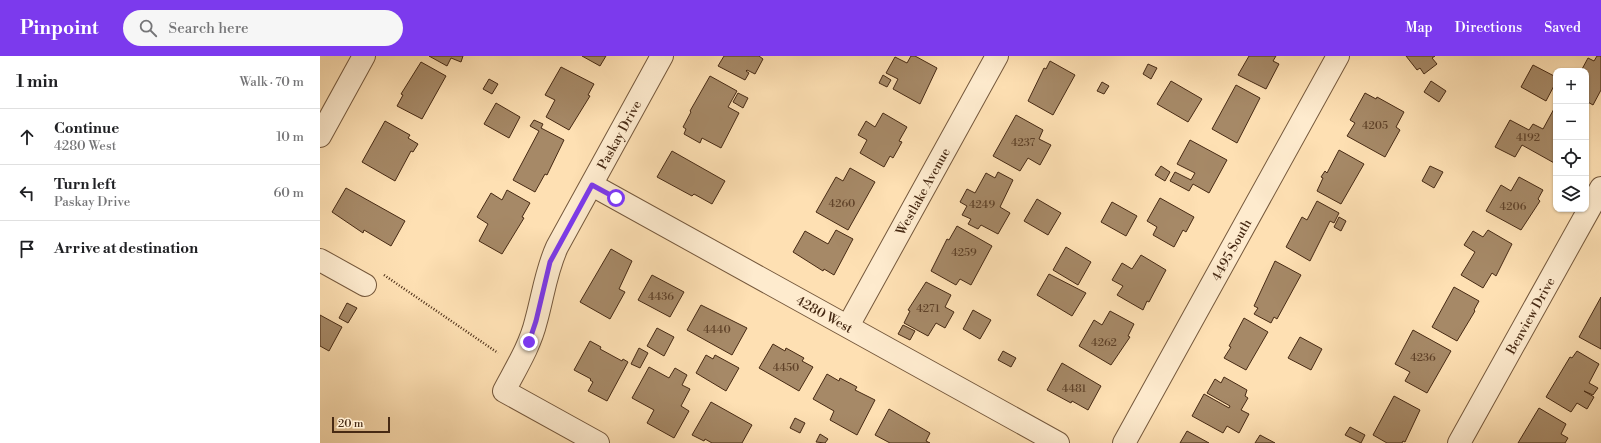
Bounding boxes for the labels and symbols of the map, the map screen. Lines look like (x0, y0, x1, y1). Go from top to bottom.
street label: Paskay Drive (594, 97, 645, 172)
house number: 4205 (1362, 119, 1388, 133)
house number: 4192 (1516, 131, 1540, 145)
house number: 4237 (1011, 136, 1036, 150)
street label: Westlake Avenue (892, 145, 954, 239)
route start (607, 189, 625, 207)
house number: 4260 (829, 197, 855, 211)
house number: 4249 (969, 198, 995, 212)
house number: 4206 (1500, 200, 1527, 214)
street label: 4495 South (1208, 216, 1255, 284)
house number: 4259 (951, 246, 977, 260)
street label: Benview Drive (1503, 274, 1559, 358)
house number: 4436 (648, 290, 674, 304)
street label: 4280 West (793, 293, 856, 337)
house number: 4271 (916, 302, 940, 316)
house number: 4440 (703, 323, 731, 337)
route end (520, 333, 538, 351)
house number: 4262 (1091, 336, 1117, 350)
house number: 4236 (1410, 351, 1436, 365)
house number: 4450 (773, 361, 799, 375)
house number: 4481 (1062, 382, 1087, 396)
scale bar (332, 415, 390, 434)

